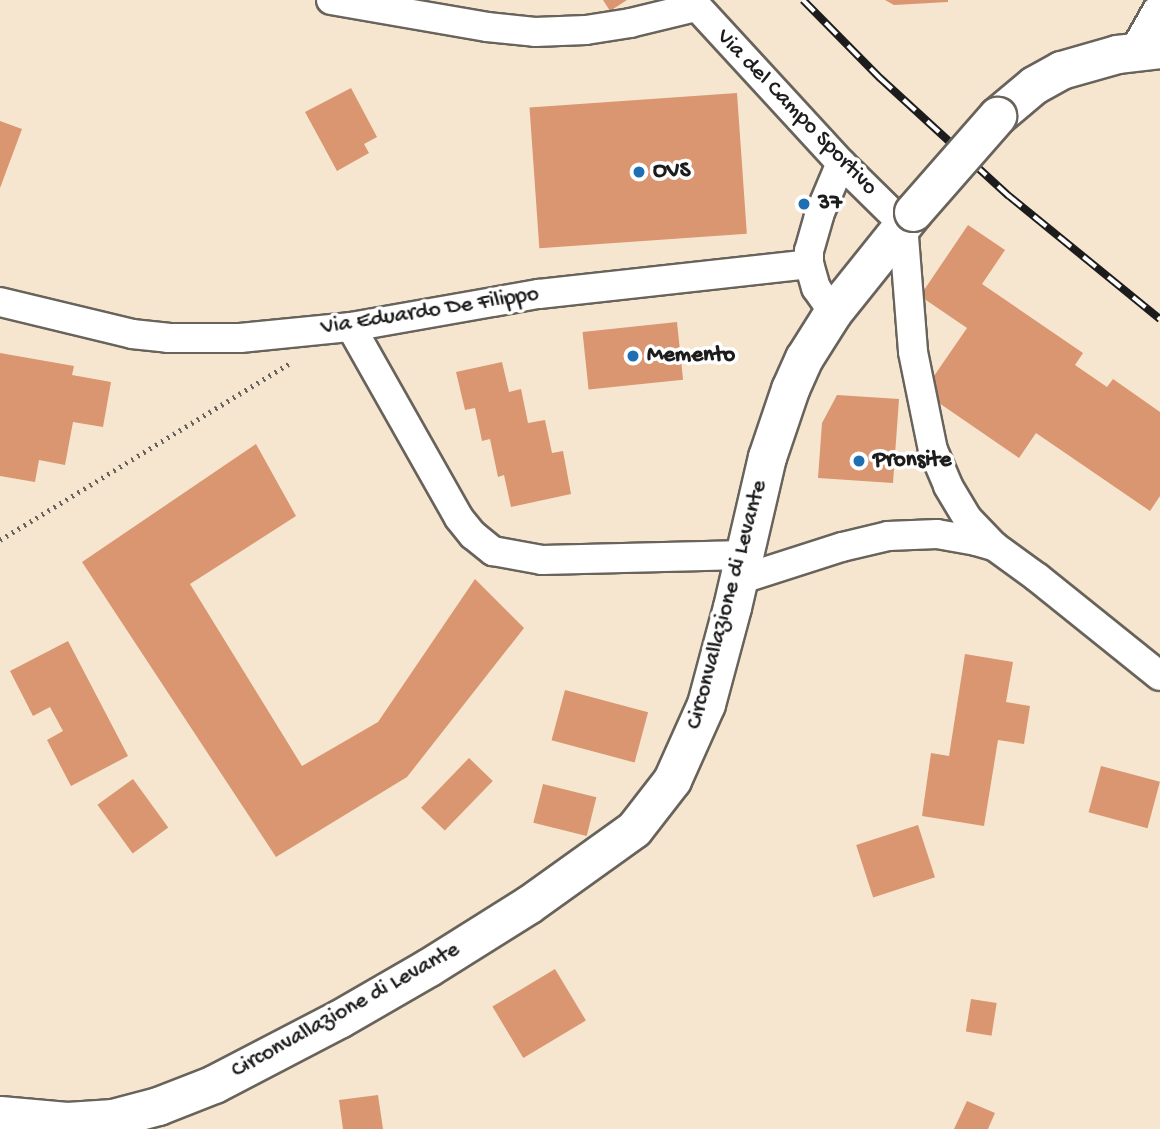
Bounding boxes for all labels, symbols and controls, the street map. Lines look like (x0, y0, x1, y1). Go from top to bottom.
street label: Via del Campo Sportivo (709, 24, 883, 202)
place label: OVS (653, 158, 690, 186)
marker: OVS (631, 164, 647, 180)
place label: 37 (818, 190, 842, 218)
marker: 37 (796, 196, 812, 212)
street label: Via Eduardo De Filippo (319, 281, 541, 343)
place label: Memento (647, 342, 735, 370)
marker: Memento (625, 348, 641, 364)
place label: Pronsite (873, 447, 951, 475)
marker: Pronsite (851, 453, 867, 469)
street label: Circonvallazione di Levante (681, 477, 775, 733)
street label: Circonvallazione di Levante (227, 937, 465, 1085)

